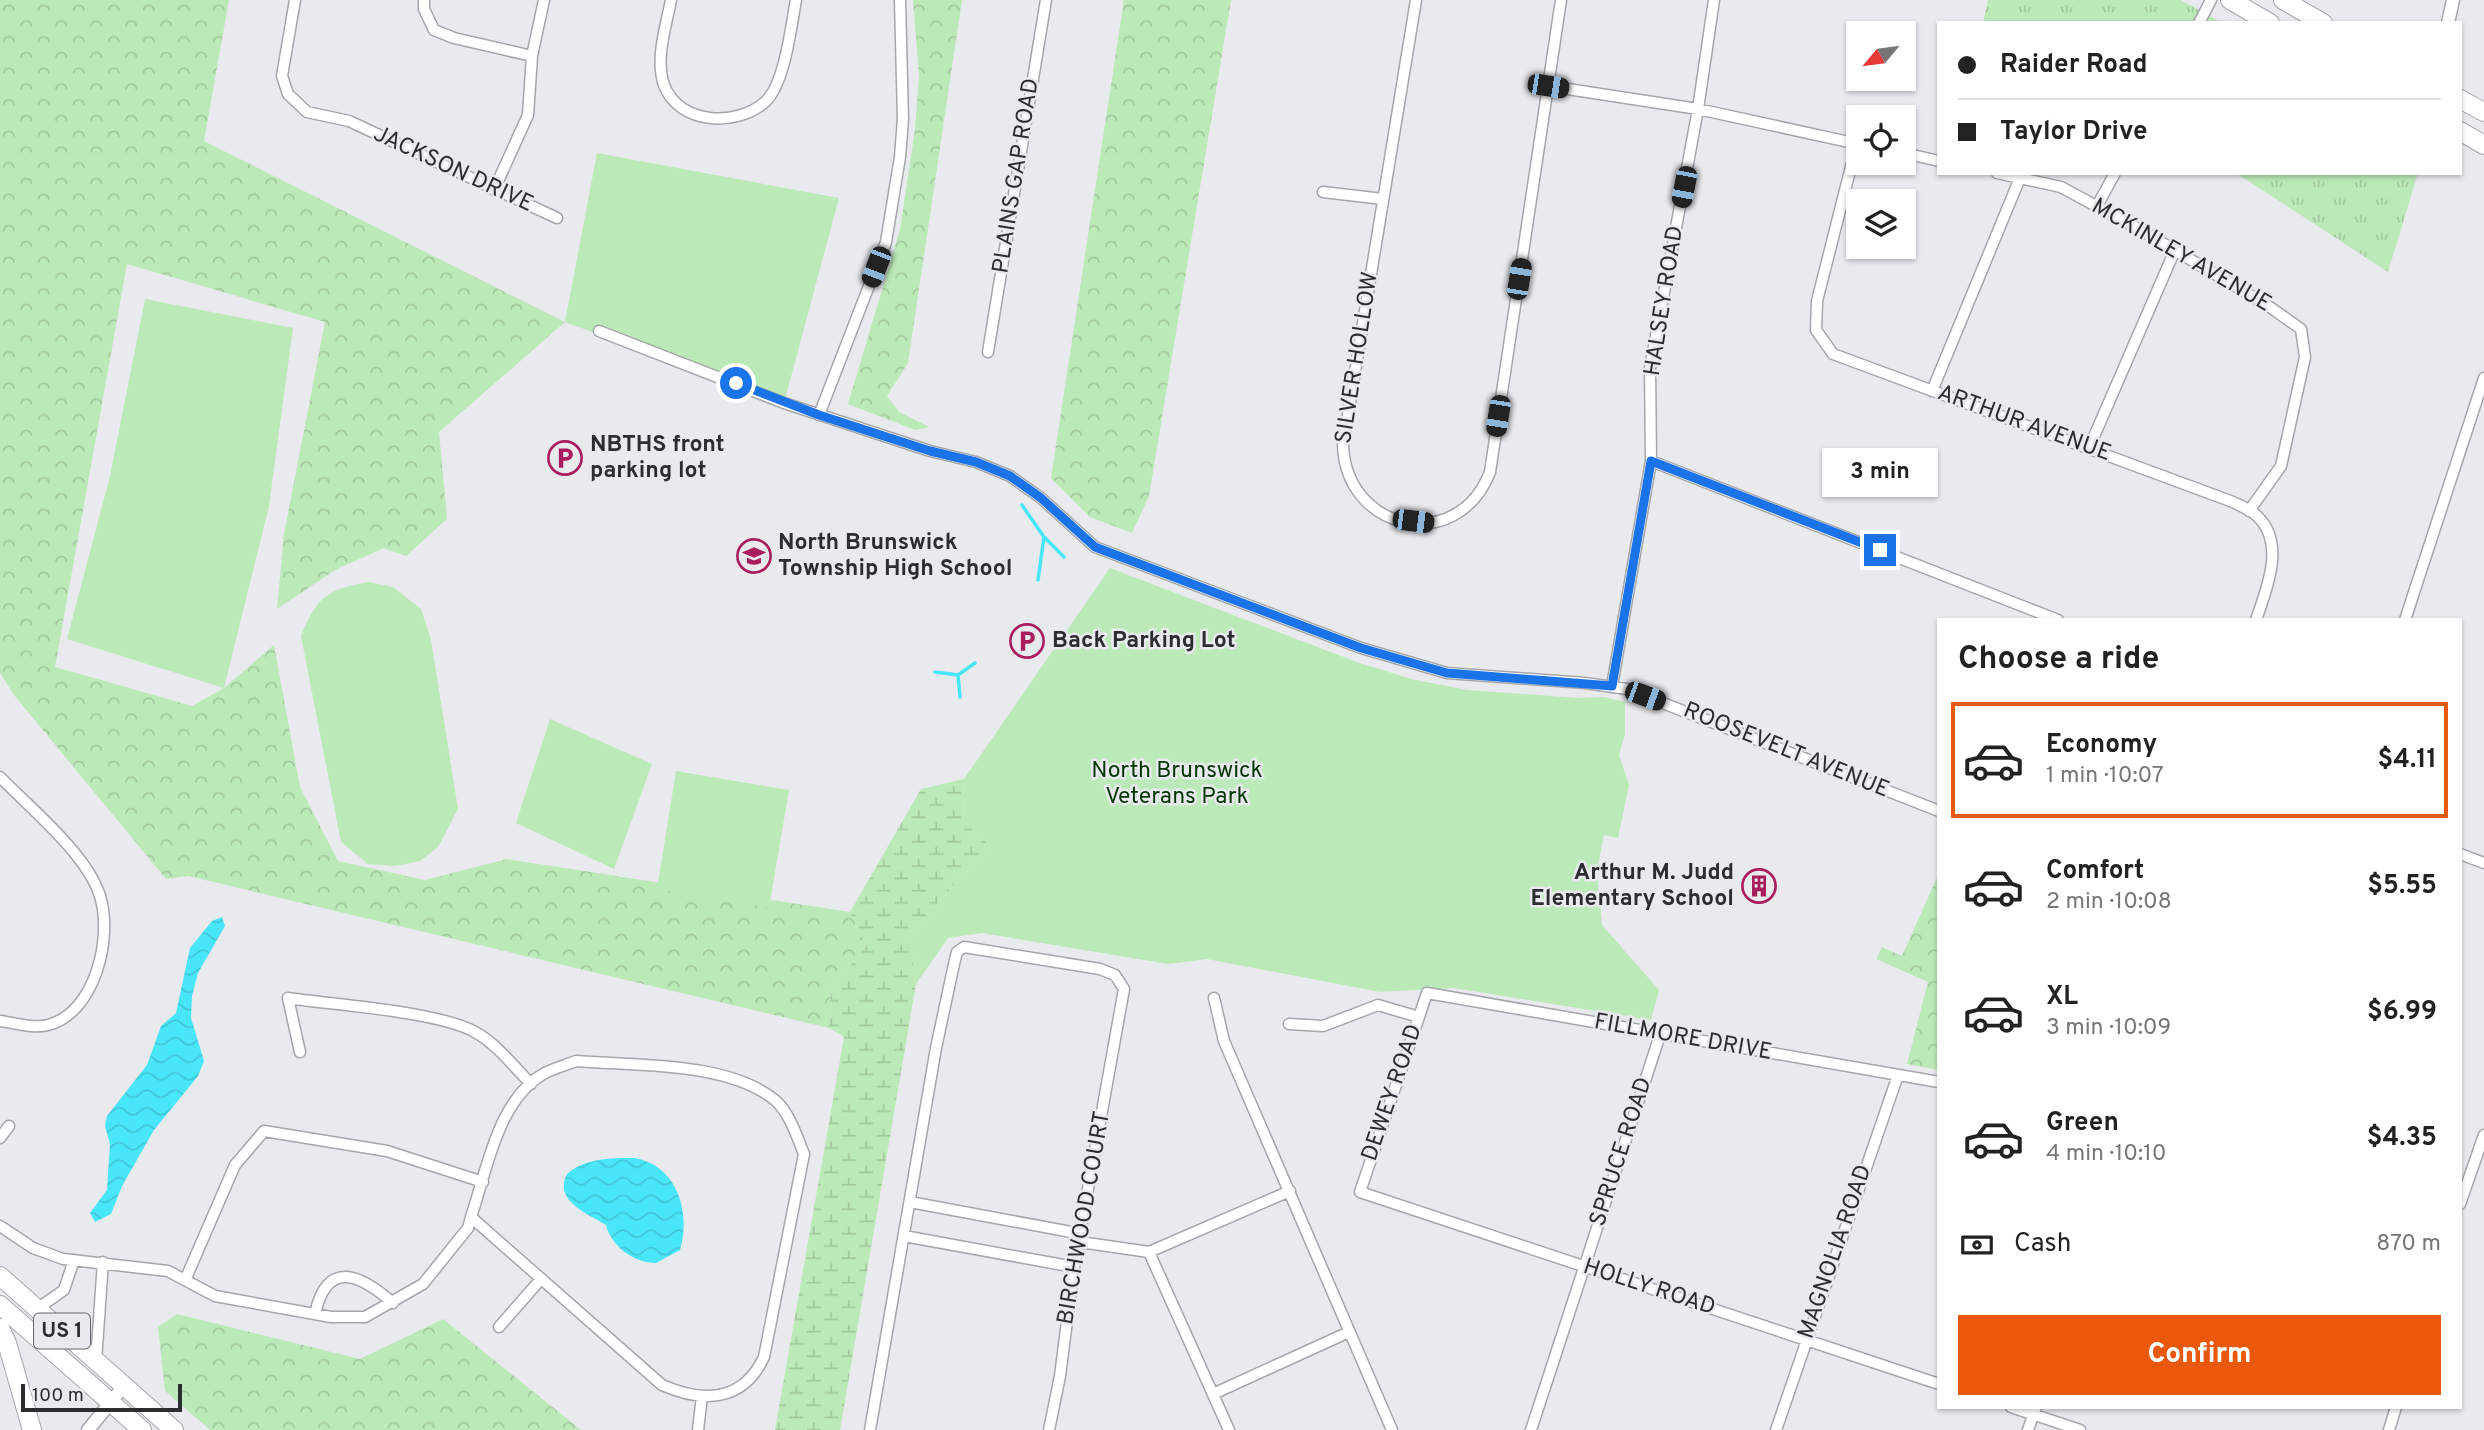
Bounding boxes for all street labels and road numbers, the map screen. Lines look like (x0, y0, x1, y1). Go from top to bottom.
street label: PLAINS GAP ROAD (987, 76, 1047, 276)
street label: JACKSON DRIVE (368, 120, 538, 220)
street label: MCKINLEY AVENUE (2086, 193, 2276, 319)
street label: HALSEY ROAD (1639, 224, 1691, 378)
street label: SILVER HOLLOW (1330, 270, 1386, 446)
street label: ARTHUR AVENUE (1933, 379, 2115, 469)
street label: ROOSEVELT AVENUE (1679, 696, 1893, 806)
street label: FILLMORE DRIVE (1592, 1008, 1774, 1068)
street label: DEWEY ROAD (1356, 1021, 1430, 1165)
street label: SPRUCE ROAD (1584, 1074, 1660, 1230)
street label: BIRCHWOOD COURT (1052, 1109, 1118, 1327)
street label: MAGNOLIA ROAD (1793, 1161, 1879, 1343)
street label: HOLLY ROAD (1579, 1253, 1719, 1323)
road number: US 1 (34, 1314, 90, 1348)

